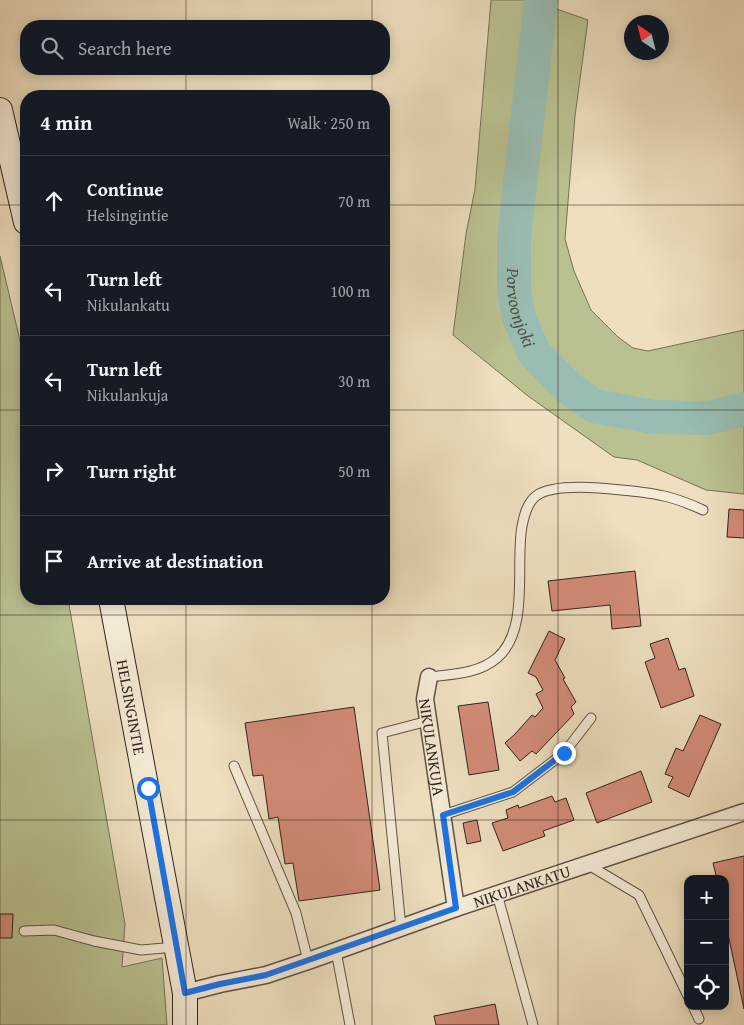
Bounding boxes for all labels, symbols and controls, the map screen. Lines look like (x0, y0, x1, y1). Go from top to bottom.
north arrow (624, 15, 669, 60)
search box (20, 20, 390, 75)
icon: search (38, 34, 66, 62)
text: Search here (78, 34, 172, 62)
text: 4 min (40, 107, 92, 138)
text: Walk · 250 m (287, 111, 370, 135)
text: Continue (87, 175, 164, 203)
icon: ahead (40, 187, 68, 215)
text: 70 m (338, 189, 370, 213)
text: Helsingintie (87, 203, 169, 227)
text: Turn left (87, 265, 162, 293)
water label: Porvoonjoki (501, 267, 544, 352)
icon: left (40, 277, 68, 305)
text: 100 m (330, 279, 370, 303)
text: Nikulankatu (87, 293, 170, 317)
text: Turn left (87, 355, 162, 383)
icon: left (40, 367, 68, 395)
text: 30 m (338, 369, 370, 393)
text: Nikulankuja (87, 383, 168, 407)
icon: right (40, 457, 68, 485)
text: Turn right (87, 457, 176, 485)
text: 50 m (338, 459, 370, 483)
icon: arrive (40, 547, 68, 575)
text: Arrive at destination (87, 547, 263, 575)
street label: HELSINGINTIE (111, 657, 152, 757)
street label: NIKULANKUJA (413, 697, 451, 798)
route end (553, 742, 576, 765)
route start (137, 777, 160, 800)
street label: NIKULANKATU (470, 858, 574, 913)
map controls (684, 875, 729, 1010)
button: + (684, 875, 729, 920)
button: − (684, 920, 729, 965)
button: locate (684, 965, 729, 1010)

